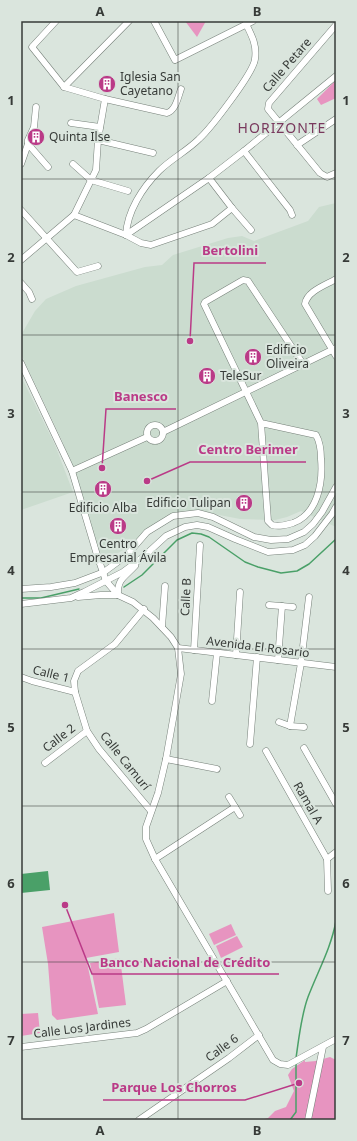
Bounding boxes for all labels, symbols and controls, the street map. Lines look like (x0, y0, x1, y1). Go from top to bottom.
text: A (96, 2, 105, 20)
text: B (253, 2, 261, 20)
street label: Calle Petare (258, 34, 315, 96)
place label: Iglesia San Cayetano (120, 68, 181, 99)
building icon: Iglesia San Cayetano (97, 74, 117, 94)
text: 1 (7, 91, 15, 109)
text: 1 (342, 91, 350, 109)
district label: HORIZONTE (238, 118, 326, 137)
building icon: Quinta Ilse (26, 127, 46, 147)
place label: Quinta Ilse (49, 128, 110, 145)
callout: Bertolini (194, 238, 266, 263)
text: Bertolini (202, 241, 258, 259)
text: 2 (7, 248, 15, 266)
text: 2 (342, 248, 350, 266)
place label: Edificio Oliveira (266, 341, 309, 372)
building icon: Edificio Oliveira (243, 347, 263, 367)
building icon: TeleSur (197, 366, 217, 386)
place label: TeleSur (220, 367, 261, 384)
callout: Banesco (106, 384, 176, 409)
text: Banesco (114, 387, 168, 405)
text: 3 (7, 404, 15, 422)
text: 3 (342, 404, 350, 422)
callout: Centro Berimer (190, 437, 306, 462)
text: Centro Berimer (198, 440, 298, 458)
building icon: Edificio Alba (93, 479, 113, 499)
building icon: Edificio Tulipan (234, 493, 254, 513)
place label: Edificio Tulipan (146, 494, 231, 511)
place label: Edificio Alba (69, 499, 137, 516)
building icon: Centro Empresarial Ávila (108, 516, 128, 536)
place label: Centro Empresarial Ávila (70, 535, 166, 566)
text: 4 (7, 561, 15, 579)
text: 4 (342, 561, 350, 579)
street label: Calle B (176, 577, 195, 616)
street label: Avenida El Rosario (206, 632, 311, 661)
street label: Calle 1 (31, 661, 71, 686)
text: 5 (7, 718, 15, 736)
text: 5 (342, 718, 350, 736)
street label: Calle 2 (39, 719, 79, 756)
street label: Calle Camurí (96, 728, 155, 794)
street label: Ramal A (290, 779, 327, 827)
text: 6 (7, 874, 15, 892)
text: 6 (342, 874, 350, 892)
callout: Banco Nacional de Crédito (92, 949, 279, 974)
text: Banco Nacional de Crédito (100, 953, 270, 971)
street label: Calle Los Jardines (32, 1013, 132, 1042)
street label: Calle 6 (202, 1030, 242, 1065)
text: 7 (7, 1031, 15, 1049)
text: 7 (342, 1031, 350, 1049)
callout: Parque Los Chorros (103, 1075, 245, 1100)
text: Parque Los Chorros (111, 1078, 237, 1096)
text: A (96, 1121, 105, 1139)
text: B (253, 1121, 261, 1139)

